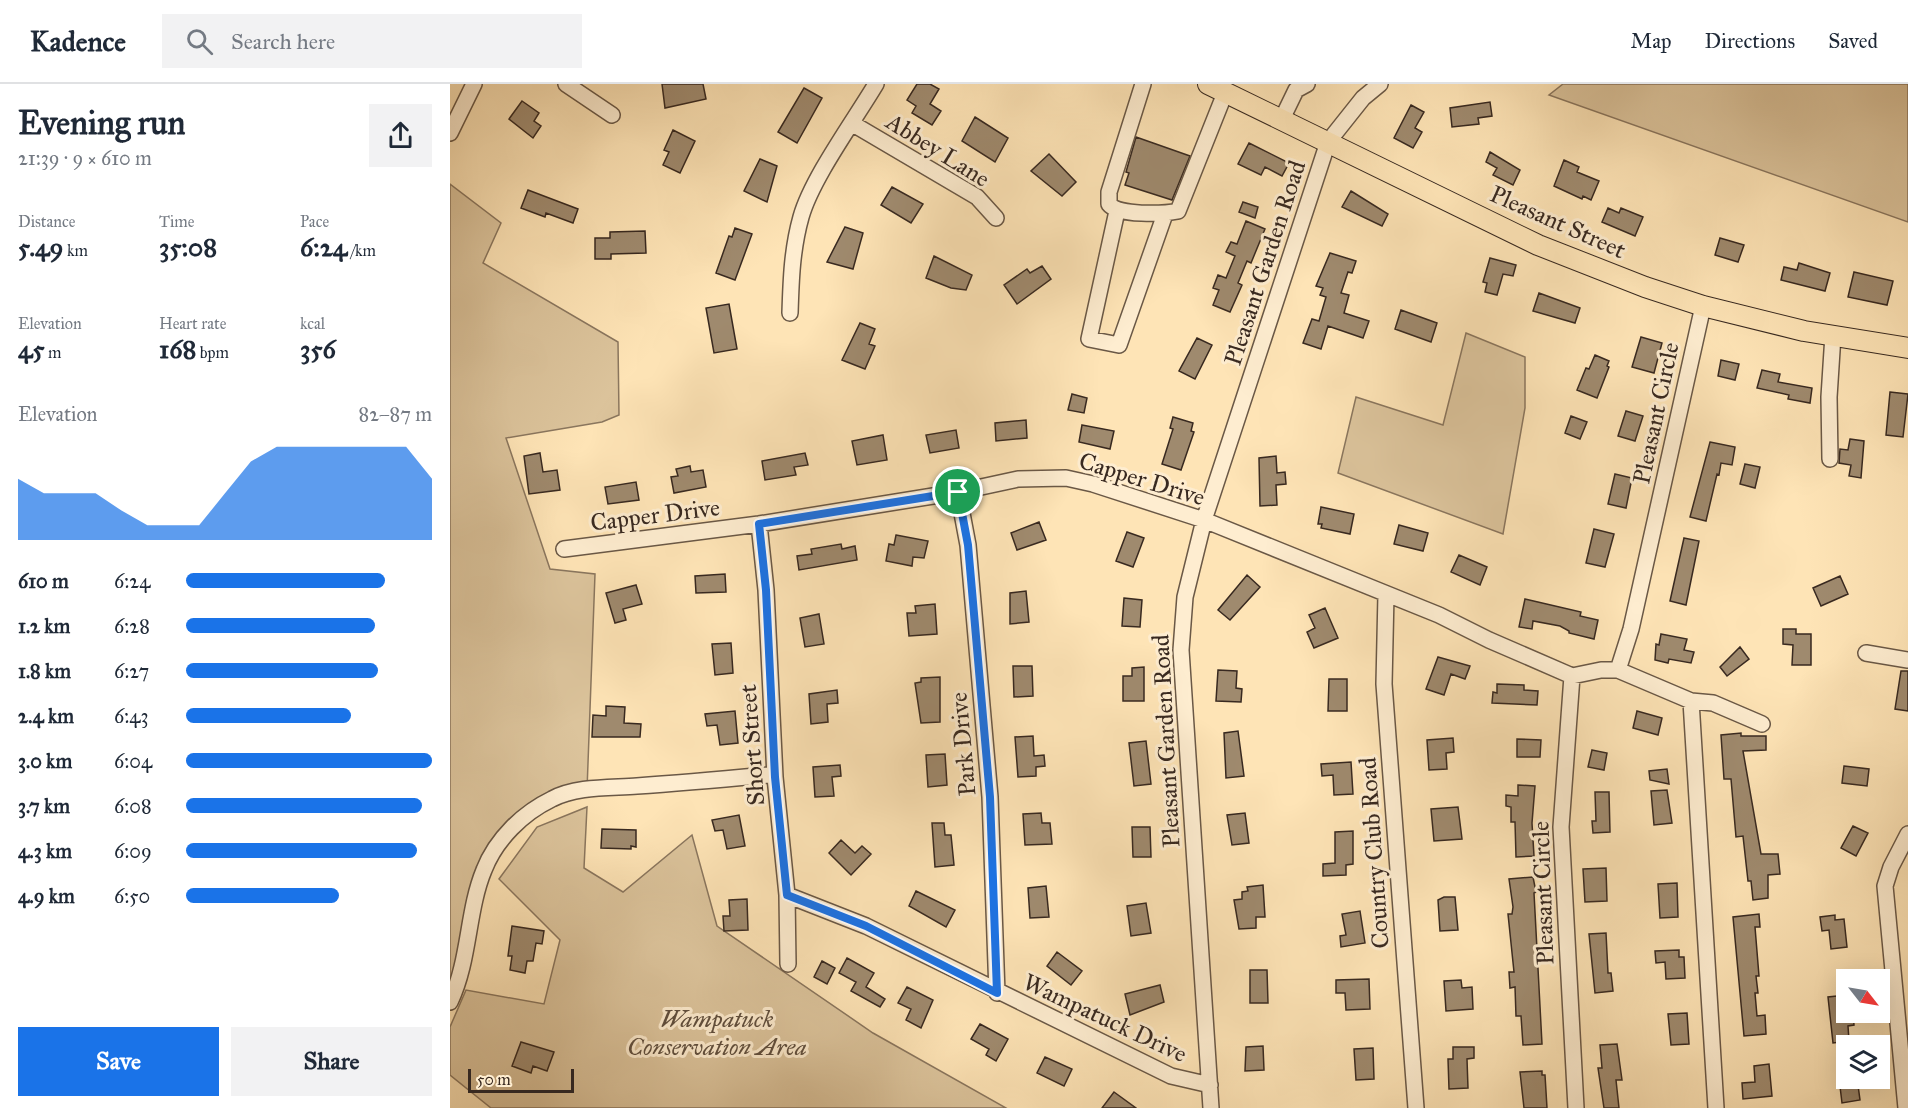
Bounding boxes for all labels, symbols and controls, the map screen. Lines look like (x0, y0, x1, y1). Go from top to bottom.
search box (162, 14, 582, 68)
text: Kadence (30, 24, 126, 59)
icon: search (183, 25, 216, 58)
text: Search here (231, 28, 335, 55)
text: Map (1631, 28, 1672, 54)
text: Directions (1705, 28, 1795, 54)
text: Saved (1828, 28, 1878, 54)
text: Evening run (18, 103, 185, 143)
button: share (369, 104, 432, 167)
street label: Abbey Lane (880, 106, 995, 194)
text: 21:39 · 9 × 610 m (18, 146, 152, 170)
street label: Pleasant Garden Road (1218, 157, 1312, 369)
street label: Pleasant Street (1486, 179, 1631, 265)
text: Distance (18, 212, 75, 231)
text: Time (159, 212, 194, 231)
text: Pace (300, 212, 329, 231)
text: 5.49 (18, 231, 64, 263)
text: 35:08 (159, 231, 217, 263)
text: 6:24 (300, 231, 347, 263)
text: km (64, 241, 88, 260)
text: /km (347, 241, 376, 260)
text: Elevation (18, 314, 82, 333)
text: Heart rate (159, 314, 226, 333)
text: kcal (300, 314, 325, 333)
text: 45 (18, 333, 45, 365)
text: 168 (159, 333, 196, 365)
text: 356 (300, 333, 336, 365)
street label: Pleasant Circle (1626, 339, 1686, 487)
text: m (45, 343, 61, 362)
text: bpm (196, 343, 229, 362)
text: Elevation (18, 402, 97, 426)
text: 82–87 m (359, 402, 432, 426)
street label: Capper Drive (1075, 446, 1209, 512)
pin (932, 466, 983, 517)
icon: arrive (941, 475, 974, 508)
street label: Capper Drive (589, 492, 721, 538)
text: 610 m (18, 569, 69, 593)
text: 6:24 (114, 569, 150, 593)
text: 1.2 km (18, 614, 70, 638)
text: 6:28 (114, 614, 150, 638)
street label: Pleasant Garden Road (1145, 634, 1187, 848)
text: 1.8 km (18, 659, 71, 683)
text: 6:27 (114, 659, 149, 683)
street label: Short Street (733, 683, 771, 807)
street label: Park Drive (944, 691, 982, 797)
text: 2.4 km (18, 704, 74, 728)
text: 6:43 (114, 704, 148, 728)
text: 3.0 km (18, 749, 72, 773)
text: 6:04 (114, 749, 152, 773)
street label: Country Club Road (1352, 756, 1396, 950)
text: 3.7 km (18, 794, 70, 818)
text: 6:08 (114, 794, 152, 818)
street label: Pleasant Circle (1525, 820, 1561, 966)
text: 4.3 km (18, 839, 72, 863)
text: 6:09 (114, 839, 152, 863)
text: 4.9 km (18, 884, 75, 908)
text: 6:50 (114, 884, 150, 908)
street label: Wampatuck Drive (1018, 967, 1192, 1069)
north arrow (1836, 969, 1890, 1023)
map controls (1836, 969, 1890, 1089)
park label: Wampatuck Conservation Area (627, 1004, 807, 1062)
button: Save (18, 1027, 219, 1096)
button: Share (231, 1027, 432, 1096)
button: layers (1836, 1035, 1890, 1089)
scale bar (468, 1066, 574, 1094)
text: 50 m (477, 1070, 511, 1089)

